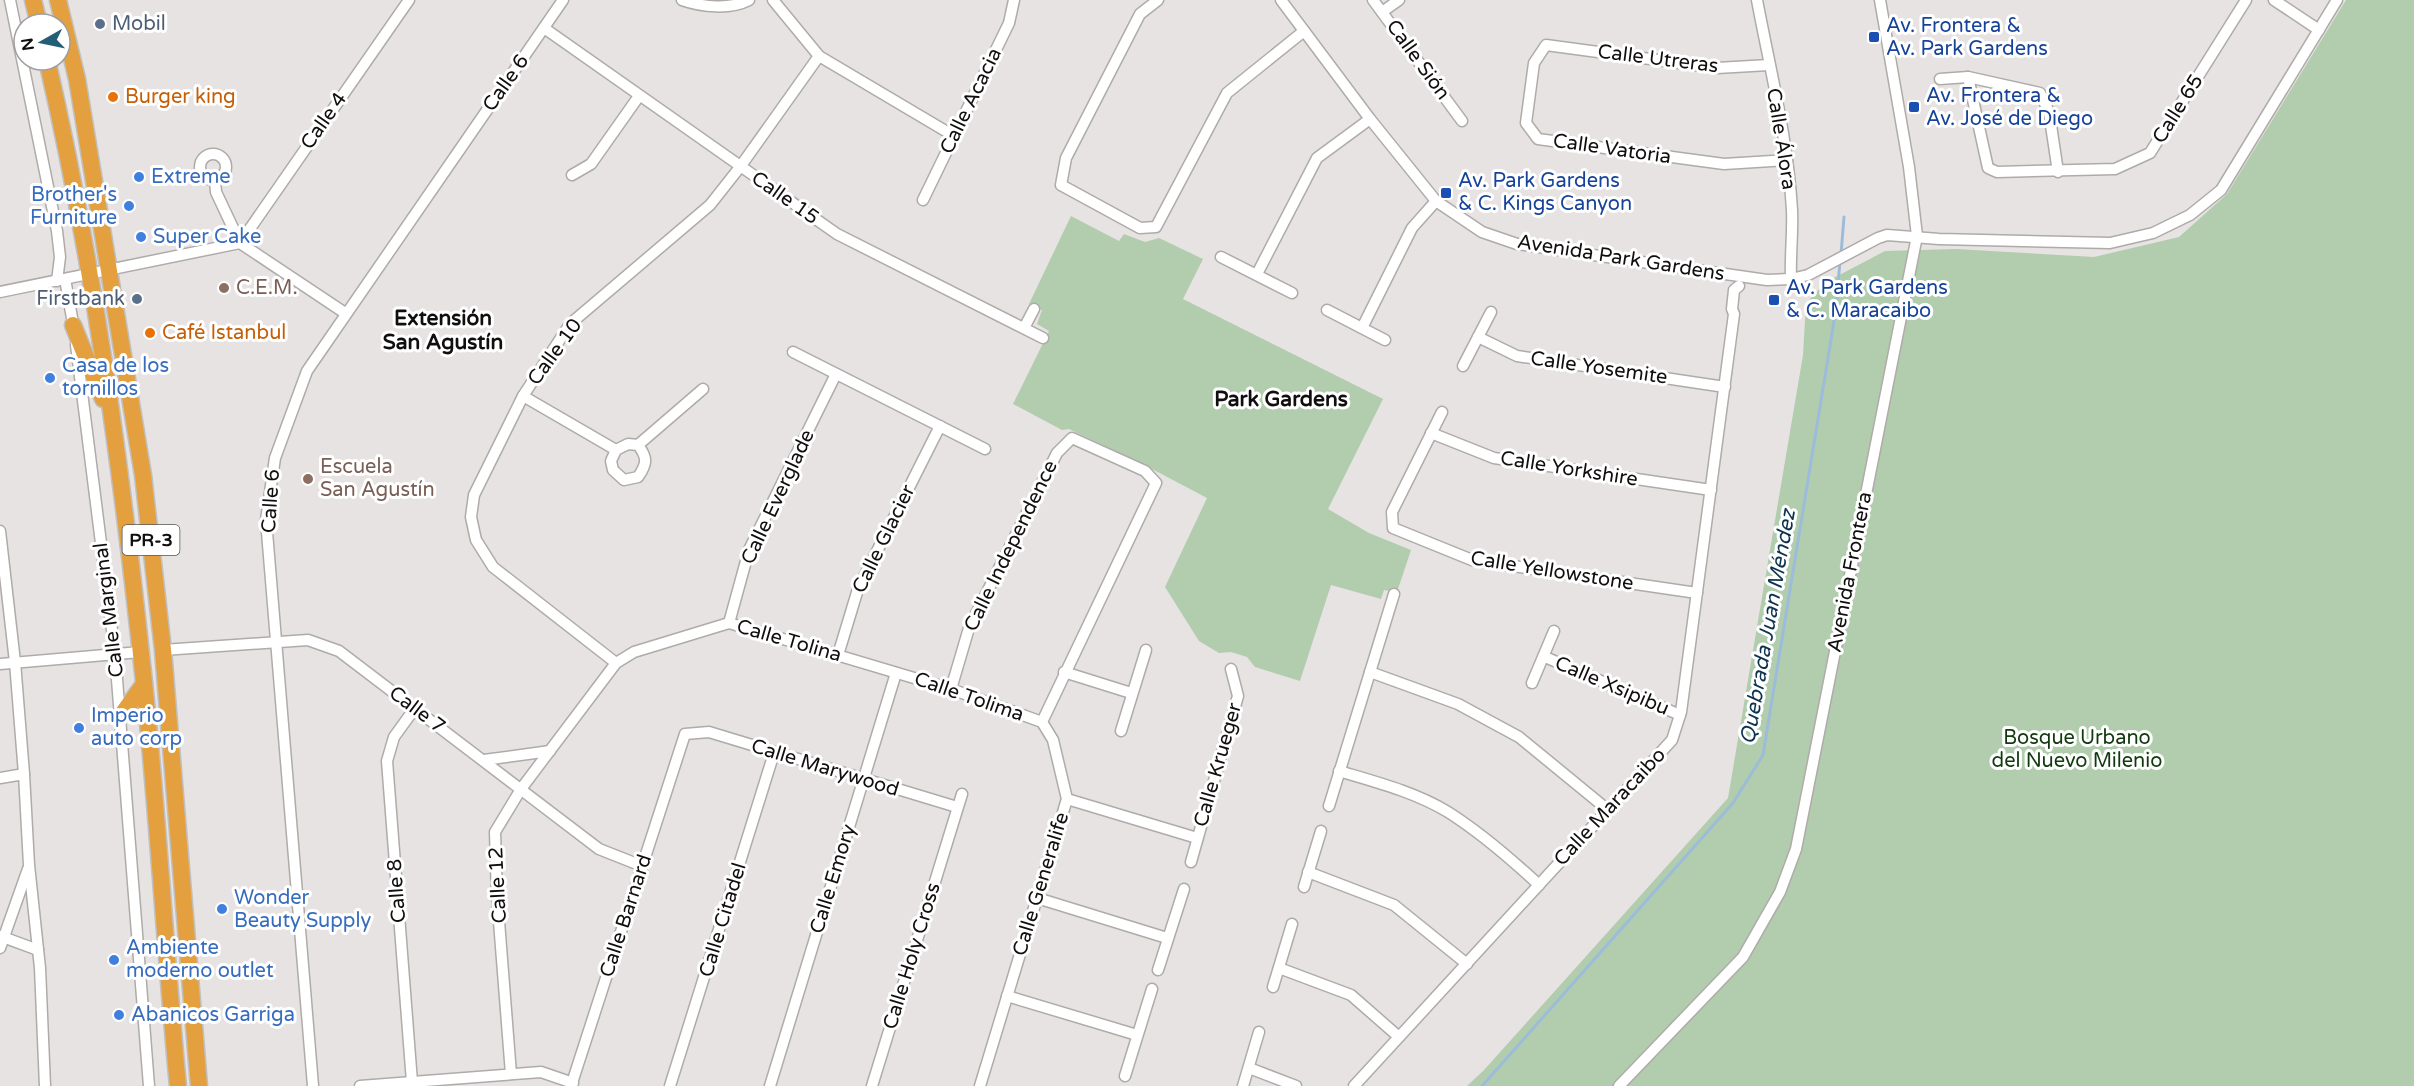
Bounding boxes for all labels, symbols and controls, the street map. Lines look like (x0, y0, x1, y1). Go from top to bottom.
north arrow (12, 12, 72, 72)
place label: Mobil (112, 12, 166, 36)
place label: Av. Frontera & Av. Park Gardens (1886, 14, 2048, 61)
street label: Calle Sión (1381, 15, 1455, 105)
marker: Mobil (93, 17, 107, 31)
marker: Av. Frontera & Av. Park Gardens (1867, 30, 1881, 44)
text: N (17, 36, 39, 52)
street label: Calle Utreras (1596, 40, 1720, 78)
street label: Calle Acacia (935, 44, 1007, 158)
street label: Calle 6 (478, 50, 534, 116)
street label: Calle 65 (2147, 70, 2209, 148)
place label: Av. Frontera & Av. José de Diego (1926, 84, 2093, 131)
place label: Burger king (125, 85, 236, 109)
street label: Calle Álora (1761, 86, 1802, 191)
street label: Calle 4 (296, 88, 352, 154)
marker: Burger king (106, 90, 120, 104)
marker: Av. Frontera & Av. José de Diego (1907, 100, 1921, 114)
street label: Calle Vatoria (1551, 129, 1673, 169)
place label: Extreme (151, 165, 231, 189)
street label: Calle 15 (747, 166, 823, 230)
place label: Av. Park Gardens & C. Kings Canyon (1458, 169, 1632, 216)
marker: Extreme (132, 170, 146, 184)
place label: Brother's Furniture (30, 183, 117, 230)
marker: Av. Park Gardens & C. Kings Canyon (1439, 186, 1453, 200)
marker: Brother's Furniture (122, 199, 136, 213)
place label: Super Cake (153, 225, 261, 249)
marker: Super Cake (134, 230, 148, 244)
street label: Avenida Park Gardens (1516, 230, 1726, 286)
place label: C.E.M. (236, 276, 298, 300)
place label: Av. Park Gardens & C. Maracaibo (1786, 276, 1948, 323)
marker: C.E.M. (217, 281, 231, 295)
place label: Firstbank (36, 287, 125, 311)
marker: Firstbank (130, 292, 144, 306)
marker: Av. Park Gardens & C. Maracaibo (1767, 293, 1781, 307)
district label: Extensión San Agustín (383, 306, 503, 355)
street label: Calle 10 (523, 314, 587, 390)
place label: Café Istanbul (162, 321, 286, 345)
marker: Café Istanbul (143, 326, 157, 340)
street label: Calle Yosemite (1529, 347, 1669, 389)
place label: Casa de los tornillos (62, 354, 169, 401)
marker: Casa de los tornillos (43, 371, 57, 385)
district label: Park Gardens (1214, 387, 1348, 412)
street label: Calle Everglade (736, 426, 820, 568)
street label: Calle Yorkshire (1498, 446, 1640, 492)
place label: Escuela San Agustín (320, 455, 435, 502)
street label: Calle Independence (959, 457, 1063, 635)
street label: Calle 6 (257, 468, 285, 534)
marker: Escuela San Agustín (301, 472, 315, 486)
street label: Calle Glacier (847, 481, 921, 597)
street label: Avenida Frontera (1823, 490, 1877, 654)
water label: Quebrada Juan Méndez (1735, 506, 1801, 746)
road number: PR-3 (122, 525, 180, 555)
street label: Calle Marginal (89, 541, 129, 679)
street label: Calle Yellowstone (1469, 546, 1635, 596)
street label: Calle Tolina (734, 615, 844, 667)
street label: Calle Xsipibu (1551, 651, 1673, 721)
street label: Calle Tolima (911, 667, 1027, 727)
street label: Calle 7 (384, 681, 450, 739)
street label: Calle Krueger (1189, 700, 1247, 830)
place label: Imperio auto corp (91, 704, 182, 751)
marker: Imperio auto corp (72, 721, 86, 735)
park label: Bosque Urbano del Nuevo Milenio (1992, 726, 2162, 773)
street label: Calle Marywood (748, 734, 902, 802)
street label: Calle Maracaibo (1549, 743, 1671, 871)
street label: Calle Generalife (1008, 809, 1074, 959)
street label: Calle Emory (805, 821, 861, 937)
street label: Calle 12 (484, 846, 512, 924)
street label: Calle Barnard (595, 852, 657, 980)
street label: Calle 8 (383, 858, 411, 924)
street label: Calle Citadel (694, 860, 752, 980)
street label: Calle Holy Cross (878, 880, 946, 1032)
place label: Wonder Beauty Supply (234, 886, 371, 933)
marker: Wonder Beauty Supply (215, 902, 229, 916)
place label: Ambiente moderno outlet (126, 936, 274, 983)
marker: Ambiente moderno outlet (107, 953, 121, 967)
place label: Abanicos Garriga (131, 1003, 295, 1027)
marker: Abanicos Garriga (112, 1008, 126, 1022)

